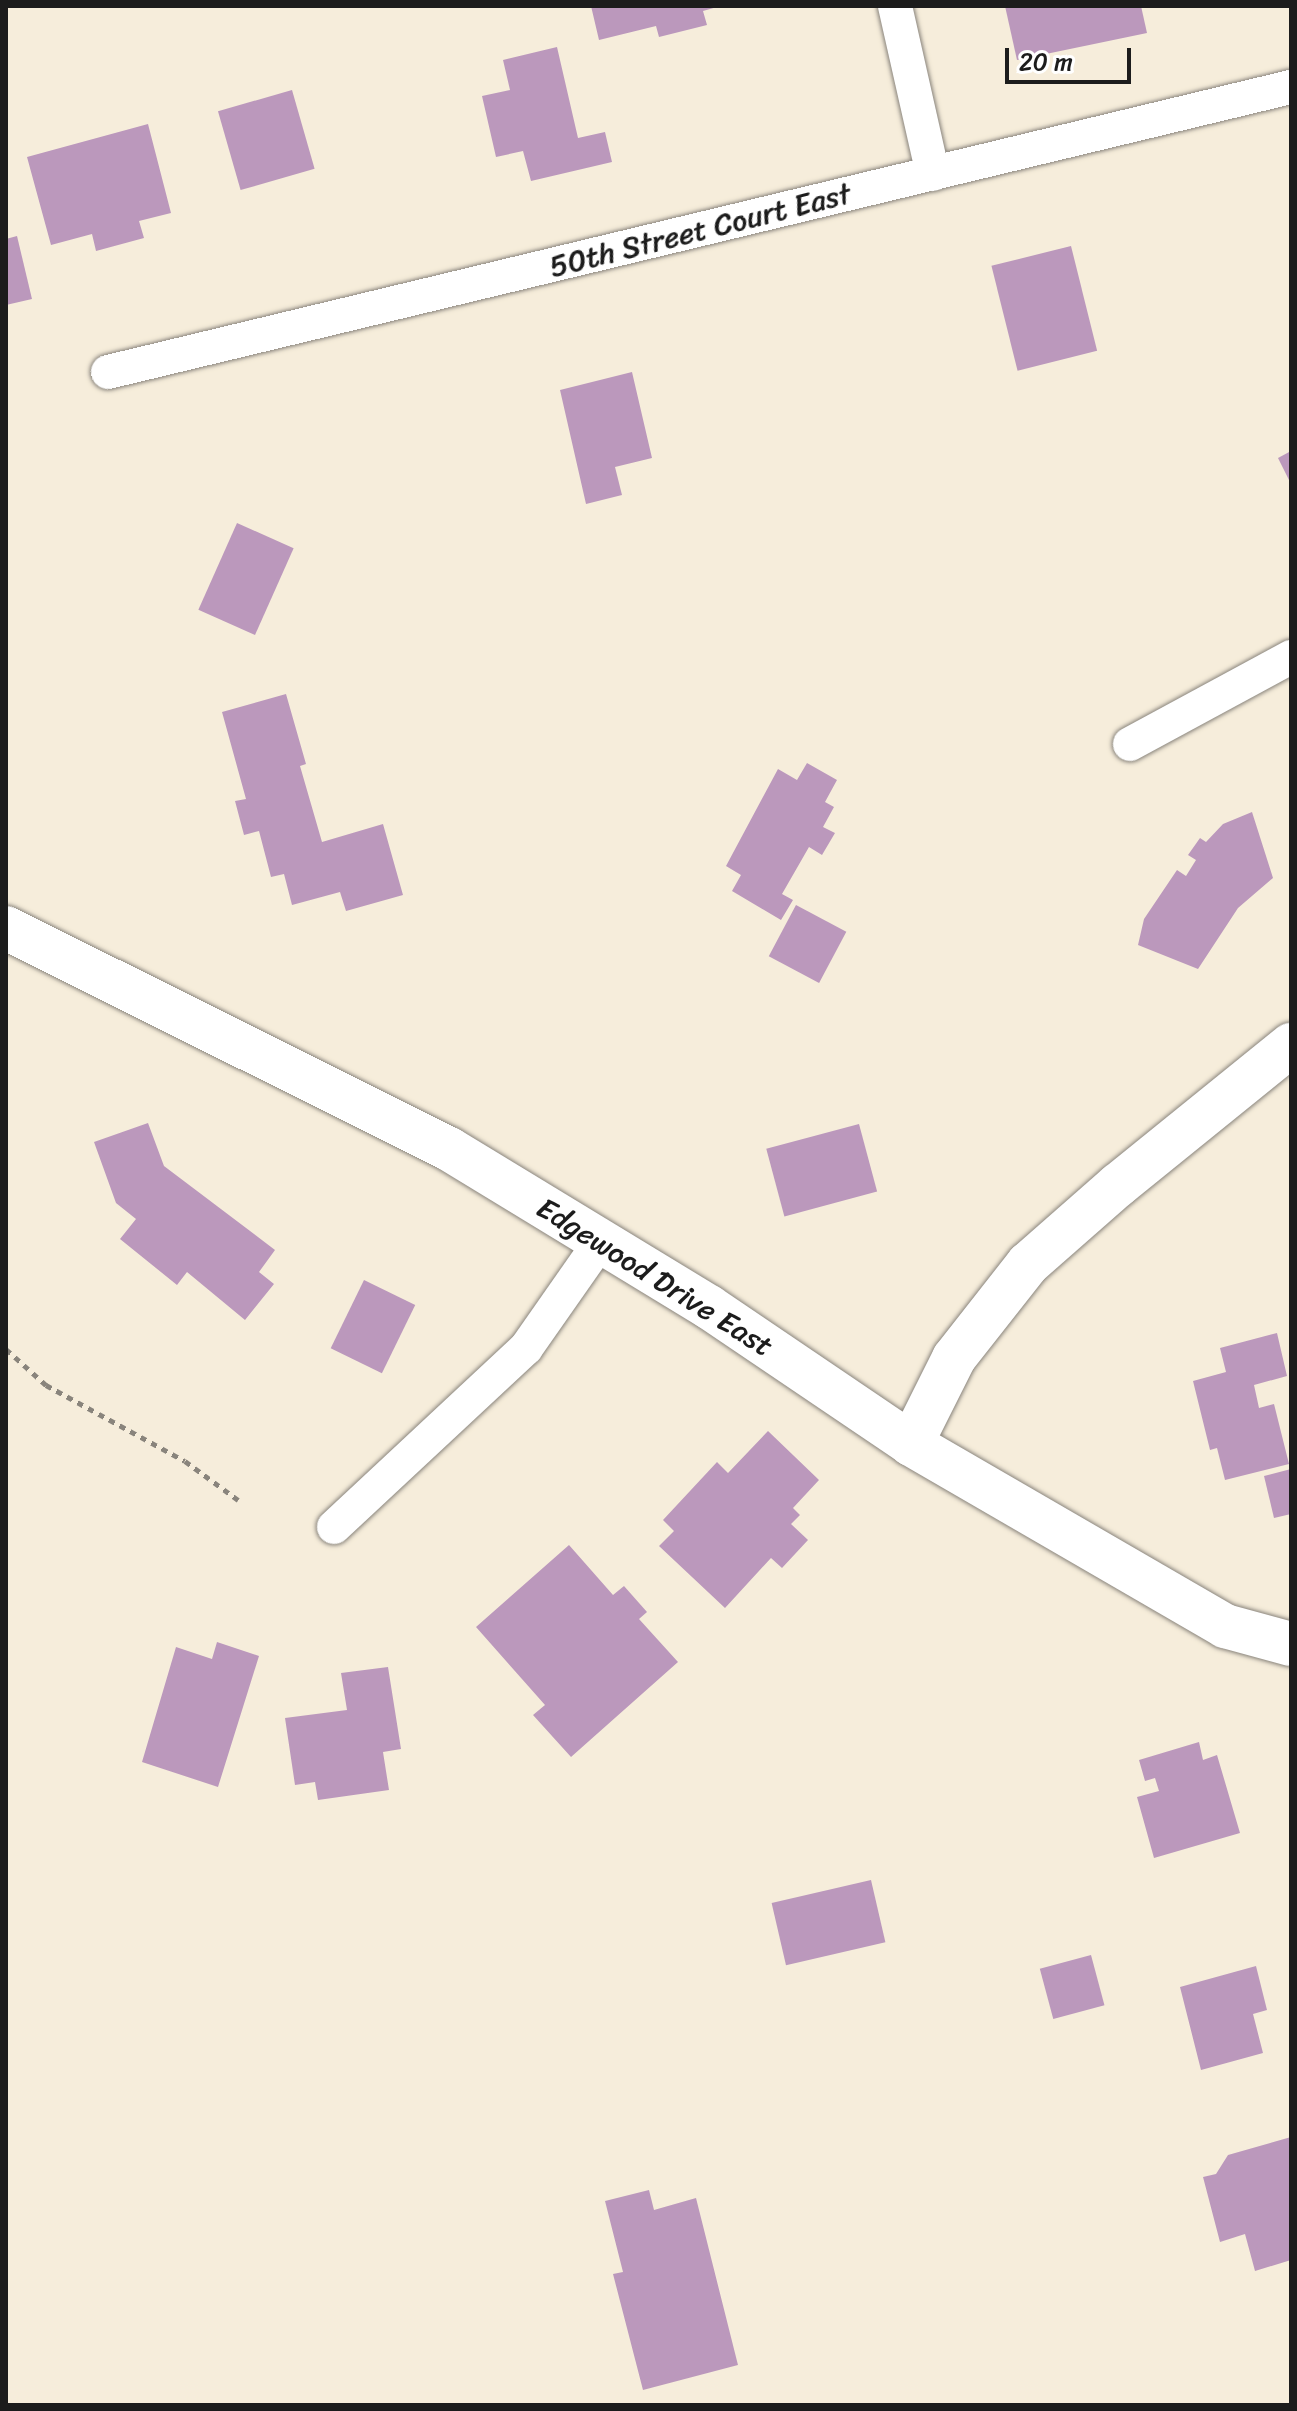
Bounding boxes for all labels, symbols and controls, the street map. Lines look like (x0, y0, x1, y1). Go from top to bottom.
scale bar (1009, 32, 1135, 82)
text: 20 m (1019, 41, 1073, 83)
street label: 50th Street Court East (545, 175, 855, 285)
street label: Edgewood Drive East (530, 1190, 780, 1364)

